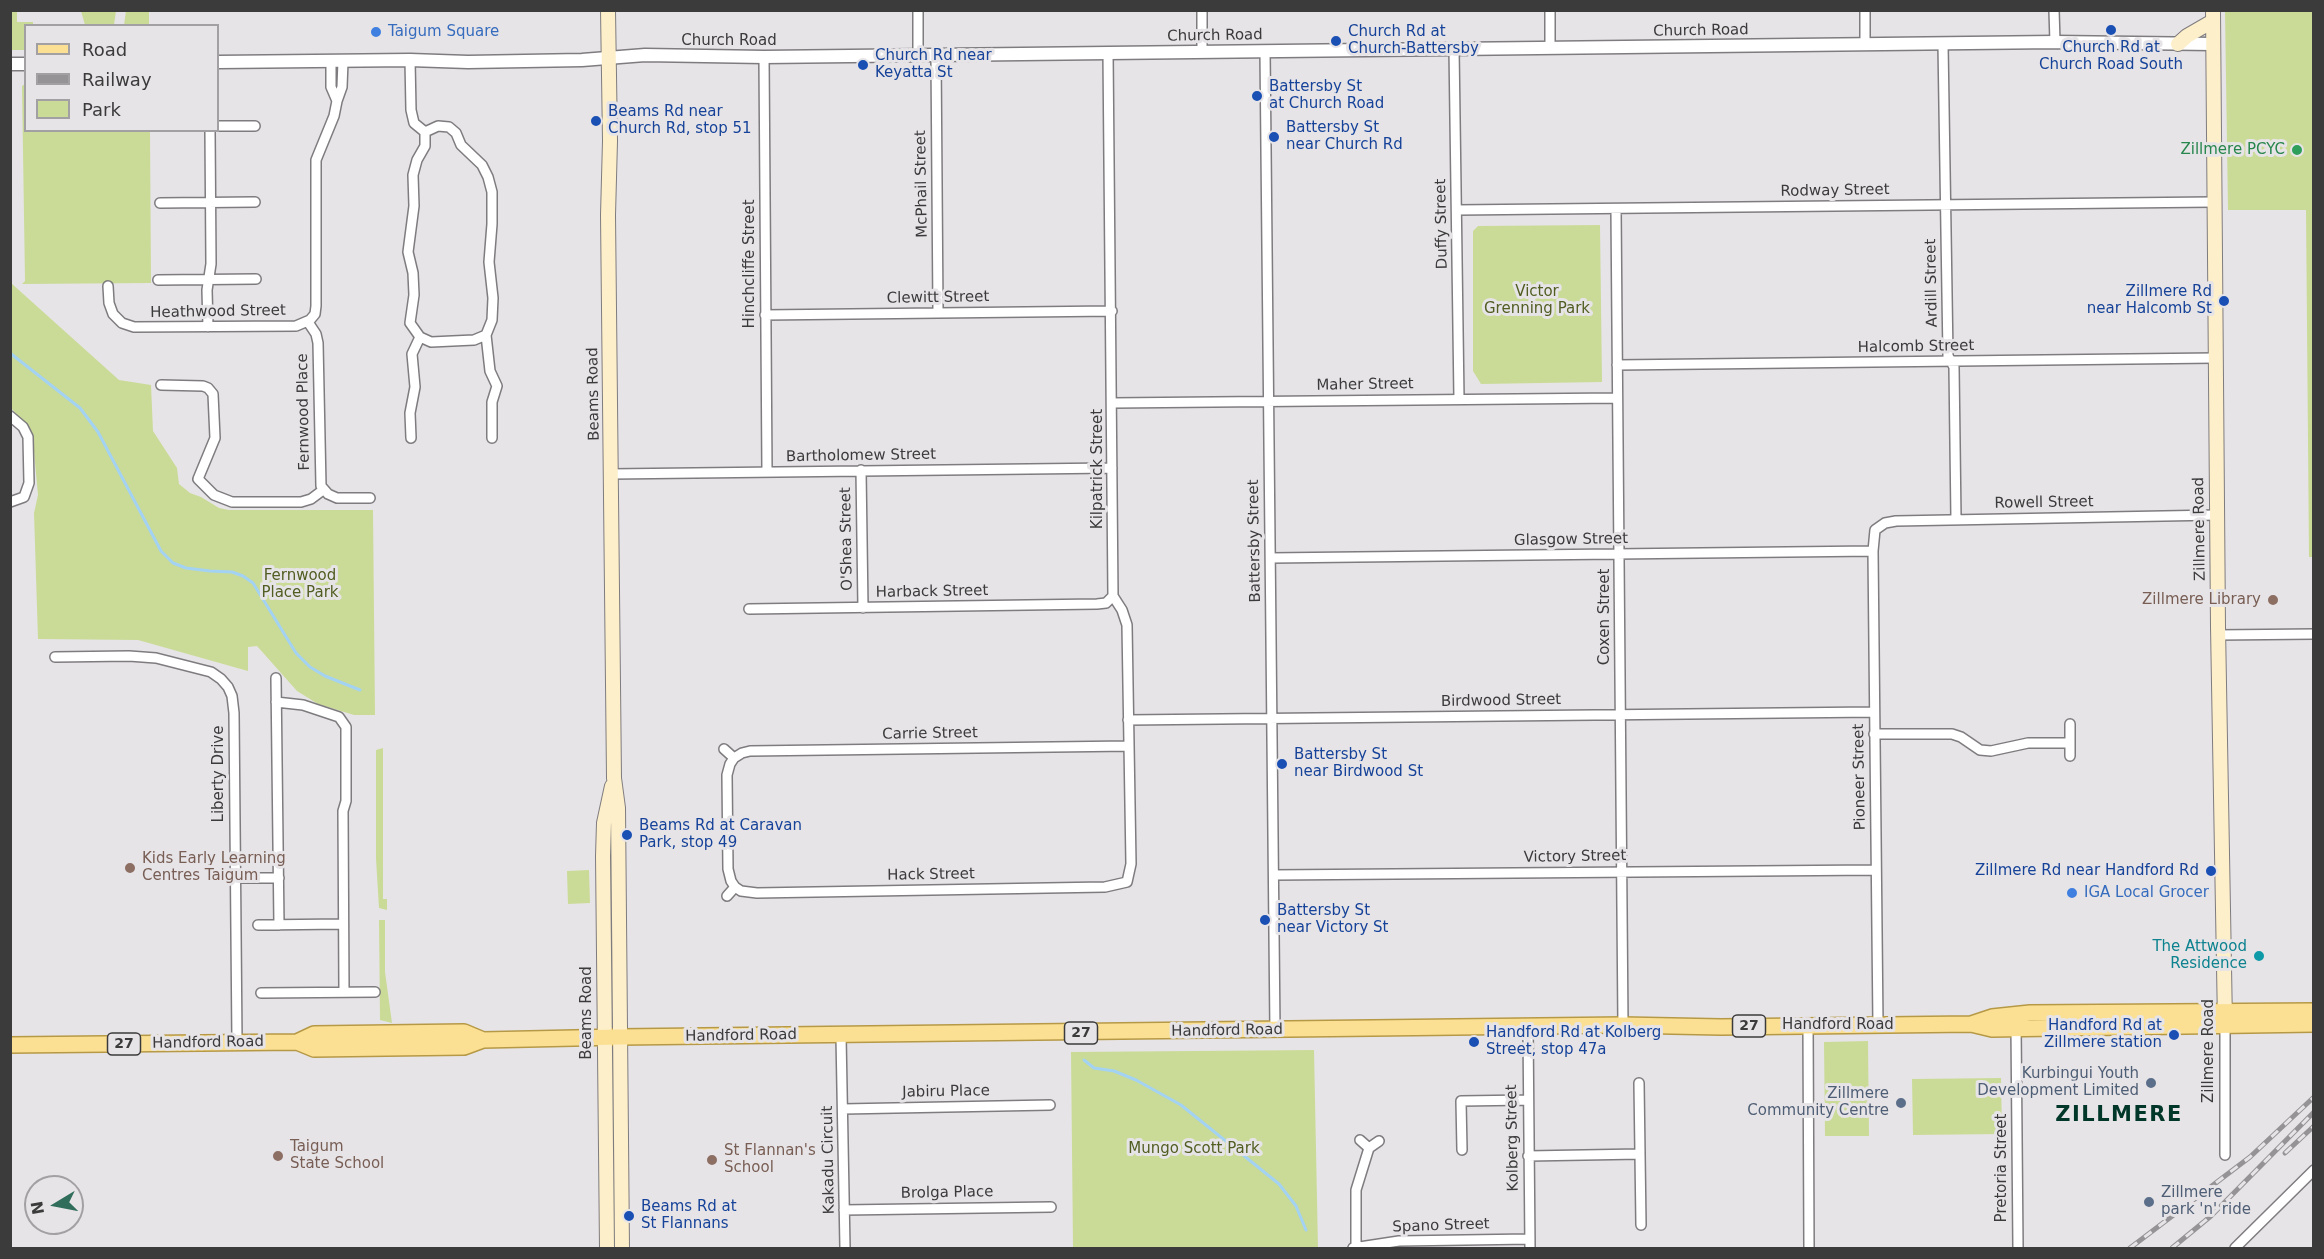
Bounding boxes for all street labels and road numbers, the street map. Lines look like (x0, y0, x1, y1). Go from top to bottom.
street label: Church Road (1653, 21, 1749, 41)
street label: Church Road (1167, 26, 1263, 46)
street label: Church Road (681, 32, 777, 50)
street label: McPhail Street (912, 130, 932, 238)
street label: Duffy Street (1432, 179, 1452, 269)
street label: Rodway Street (1780, 181, 1890, 201)
street label: Hinchcliffe Street (741, 199, 759, 329)
street label: Ardill Street (1922, 239, 1942, 327)
street label: Clewitt Street (887, 288, 989, 308)
street label: Heathwood Street (150, 302, 286, 322)
street label: Halcomb Street (1858, 337, 1974, 357)
street label: Beams Road (584, 347, 604, 441)
street label: Fernwood Place (294, 353, 314, 471)
street label: Maher Street (1316, 375, 1414, 395)
street label: Kilpatrick Street (1089, 409, 1107, 529)
street label: Bartholomew Street (786, 446, 936, 466)
street label: Zillmere Road (2190, 477, 2210, 581)
street label: Battersby Street (1245, 479, 1265, 603)
street label: O'Shea Street (837, 487, 857, 591)
street label: Rowell Street (1994, 493, 2094, 513)
street label: Glasgow Street (1514, 530, 1628, 550)
street label: Coxen Street (1596, 569, 1614, 665)
street label: Harback Street (876, 582, 988, 602)
street label: Birdwood Street (1441, 691, 1561, 711)
street label: Carrie Street (882, 724, 978, 744)
street label: Pioneer Street (1850, 724, 1870, 830)
street label: Liberty Drive (210, 726, 228, 822)
street label: Victory Street (1523, 847, 1627, 867)
street label: Hack Street (887, 865, 975, 885)
street label: Beams Road (578, 966, 596, 1060)
street label: Zillmere Road (2200, 999, 2218, 1103)
road number: 27 (1732, 1015, 1766, 1037)
street label: Handford Road (1782, 1016, 1894, 1034)
street label: Handford Road (1171, 1021, 1283, 1041)
road number: 27 (1064, 1022, 1098, 1044)
street label: Handford Road (685, 1026, 797, 1046)
road number: 27 (108, 1033, 140, 1055)
street label: Handford Road (152, 1033, 264, 1053)
street label: Jabiru Place (902, 1082, 990, 1102)
street label: Kolberg Street (1503, 1084, 1523, 1192)
street label: Kakadu Circuit (819, 1106, 839, 1214)
street label: Pretoria Street (1993, 1114, 2011, 1222)
street label: Brolga Place (900, 1183, 994, 1203)
street label: Spano Street (1392, 1215, 1490, 1237)

